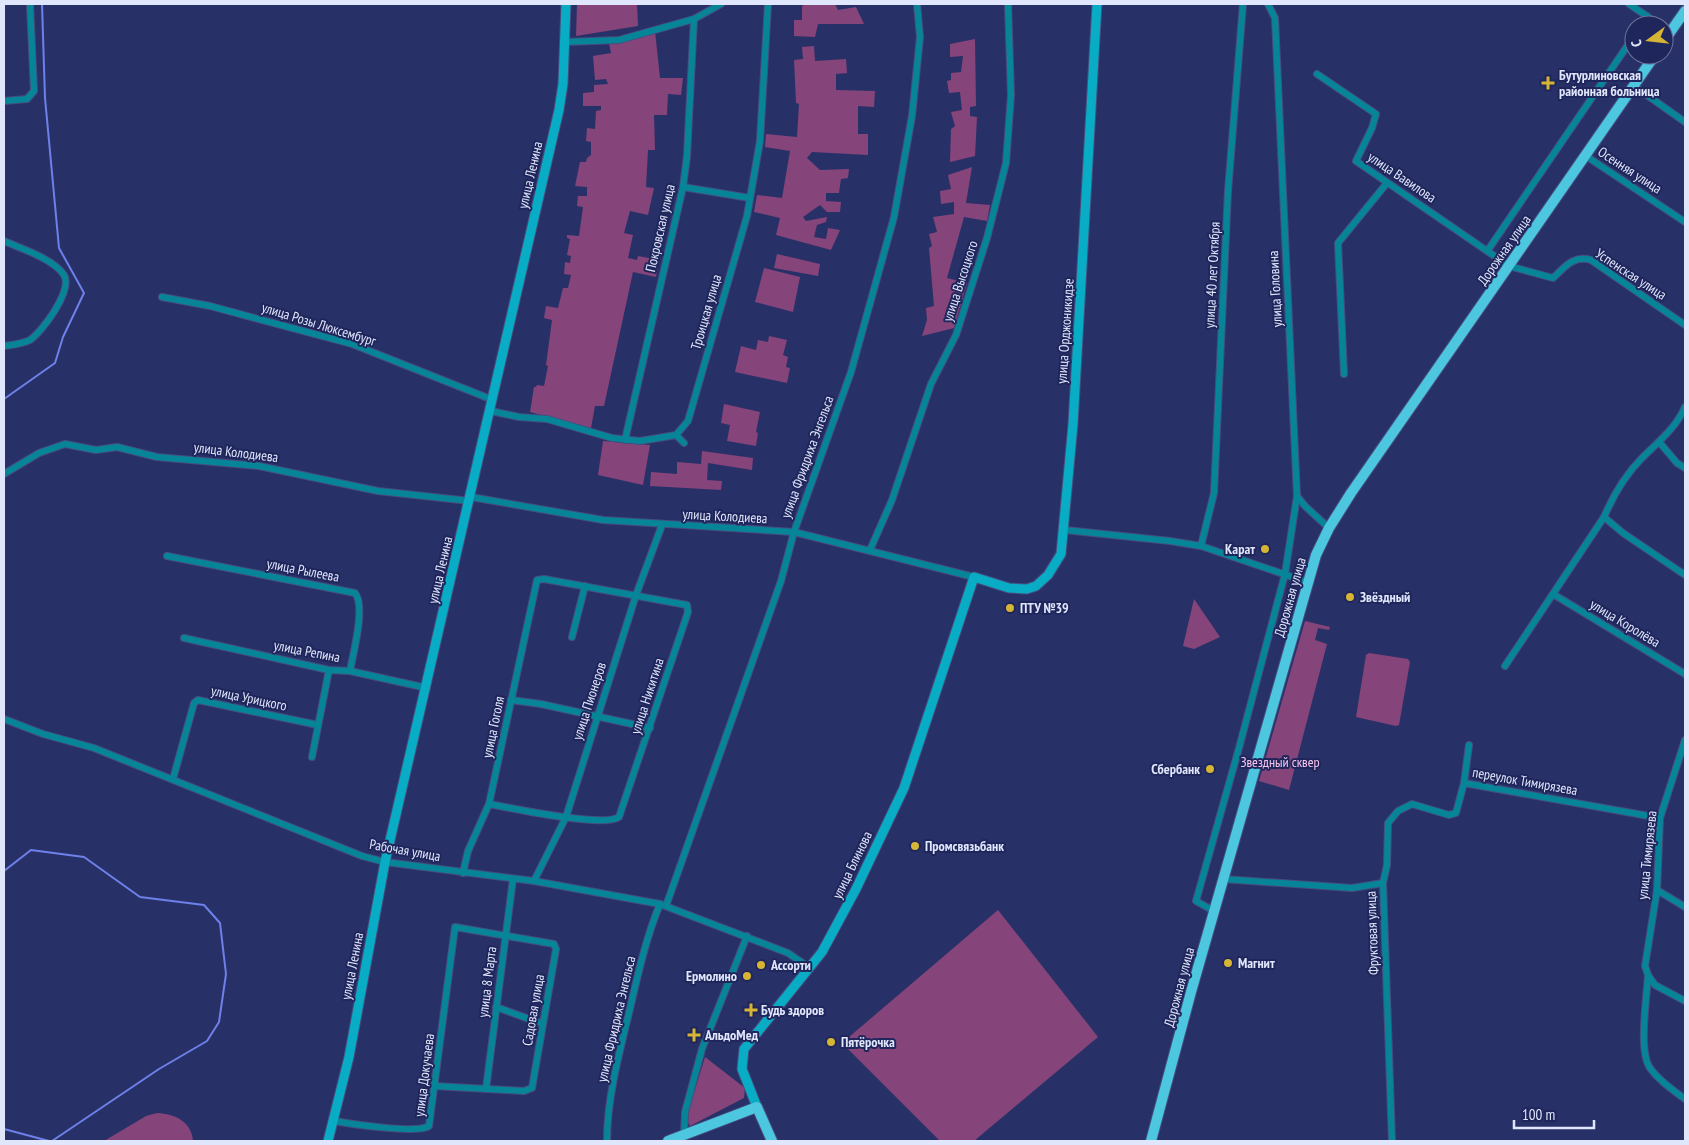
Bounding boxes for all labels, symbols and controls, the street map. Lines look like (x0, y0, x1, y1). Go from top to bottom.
north arrow (1624, 15, 1674, 65)
text: С (1627, 37, 1646, 49)
place label: Бутурлиновская районная больница (1559, 66, 1660, 100)
marker: Бутурлиновская районная больница (1541, 76, 1555, 90)
street label: улица Ленина (514, 140, 546, 210)
street label: Осенняя улица (1595, 143, 1665, 197)
street label: улица Вавилова (1364, 148, 1440, 206)
street label: Покровская улица (641, 182, 679, 274)
street label: Дорожная улица (1473, 211, 1535, 289)
street label: улица 40 лет Октября (1200, 221, 1224, 329)
street label: улица Высоцкого (938, 238, 982, 324)
street label: Успенская улица (1592, 244, 1670, 304)
street label: улица Головина (1264, 250, 1286, 328)
street label: Троицкая улица (687, 272, 725, 352)
street label: улица Орджоникидзе (1052, 277, 1078, 384)
street label: улица Розы Люксембург (260, 298, 379, 350)
street label: улица Фридриха Энгельса (776, 393, 838, 521)
street label: улица Колодиева (193, 438, 279, 466)
street label: улица Колодиева (682, 505, 768, 527)
street label: улица Ленина (424, 535, 456, 605)
place label: Карат (1225, 540, 1255, 558)
marker: Карат (1259, 543, 1271, 555)
street label: улица Рылеева (265, 554, 341, 586)
street label: Дорожная улица (1270, 555, 1310, 639)
place label: Звёздный (1360, 588, 1410, 606)
marker: Звёздный (1344, 591, 1356, 603)
street label: улица Королёва (1587, 595, 1663, 651)
place label: ПТУ №39 (1020, 599, 1069, 617)
marker: ПТУ №39 (1004, 602, 1016, 614)
street label: улица Репина (272, 636, 342, 666)
street label: улица Никитина (626, 656, 668, 736)
street label: улица Пионеров (568, 659, 610, 742)
street label: улица Урицкого (210, 681, 288, 715)
street label: улица Гоголя (478, 695, 508, 759)
park label: Звездный сквер (1240, 753, 1320, 771)
place label: Сбербанк (1151, 760, 1200, 778)
marker: Сбербанк (1204, 763, 1216, 775)
street label: переулок Тимирязева (1471, 763, 1579, 799)
street label: улица Тимирязева (1633, 810, 1661, 900)
street label: улица Блинова (828, 828, 876, 902)
street label: Рабочая улица (368, 835, 442, 865)
place label: Промсвязьбанк (925, 837, 1004, 855)
marker: Промсвязьбанк (909, 840, 921, 852)
street label: Фруктовая улица (1362, 891, 1382, 975)
street label: улица Ленина (337, 931, 367, 1001)
street label: улица 8 Марта (474, 945, 500, 1019)
street label: Дорожная улица (1160, 945, 1198, 1029)
street label: улица Фридриха Энгельса (593, 954, 639, 1084)
place label: Магнит (1238, 954, 1275, 972)
place label: Ассорти (770, 956, 811, 974)
marker: Магнит (1222, 957, 1234, 969)
marker: Ассорти (755, 959, 767, 971)
place label: Ермолино (686, 967, 737, 985)
marker: Ермолино (741, 970, 753, 982)
street label: Садовая улица (518, 973, 548, 1047)
place label: Будь здоров (761, 1001, 824, 1019)
marker: Будь здоров (745, 1004, 757, 1016)
place label: АльдоМед (704, 1026, 759, 1044)
marker: АльдоМед (687, 1028, 701, 1042)
street label: улица Докучаева (410, 1032, 438, 1118)
place label: Пятёрочка (841, 1033, 895, 1051)
marker: Пятёрочка (825, 1036, 837, 1048)
scale bar (1514, 1098, 1594, 1130)
text: 100 m (1522, 1105, 1555, 1124)

